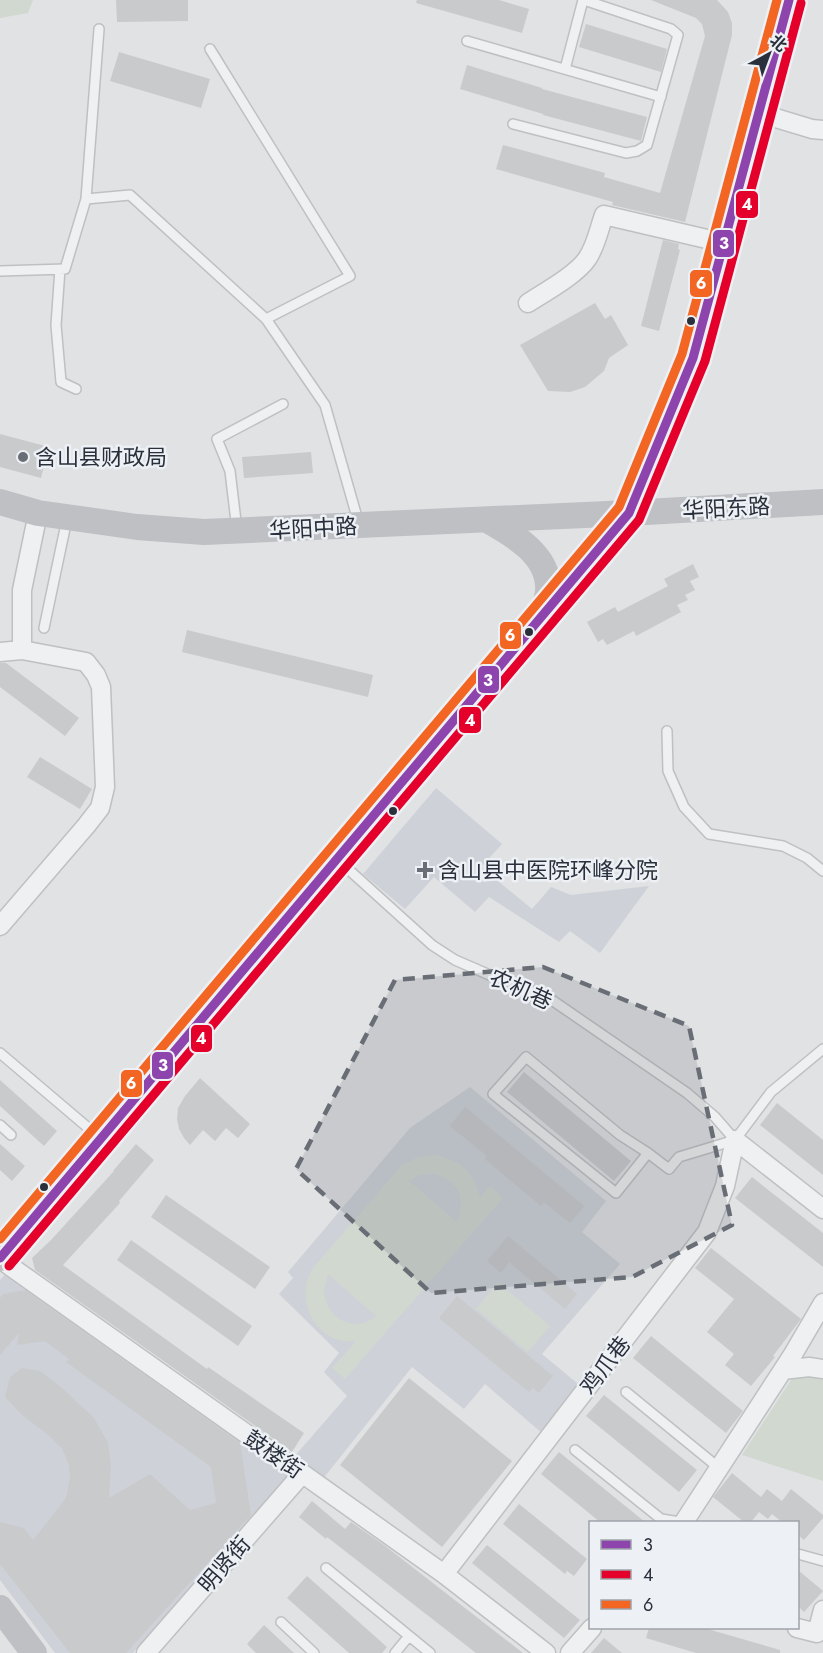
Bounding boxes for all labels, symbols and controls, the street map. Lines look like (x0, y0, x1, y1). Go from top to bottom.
north arrow (739, 24, 799, 84)
text: 北 (765, 29, 792, 57)
line badge: 4 (735, 190, 759, 219)
text: 4 (741, 193, 753, 216)
line badge: 3 (712, 229, 735, 258)
text: 3 (719, 232, 729, 255)
line badge: 6 (689, 269, 713, 298)
text: 6 (696, 272, 706, 295)
unlabelled marker (685, 315, 697, 327)
place label: 含山县财政局 (35, 441, 167, 473)
marker: 含山县财政局 (16, 450, 30, 464)
street label: 华阳东路 (681, 490, 771, 526)
street label: 华阳中路 (268, 510, 358, 546)
line badge: 6 (499, 621, 522, 650)
text: 6 (505, 624, 515, 647)
unlabelled marker (523, 626, 535, 638)
line badge: 3 (477, 665, 500, 694)
text: 3 (483, 669, 493, 692)
line badge: 4 (458, 706, 482, 734)
text: 4 (464, 709, 476, 732)
unlabelled marker (387, 805, 399, 817)
place label: 含山县中医院环峰分院 (438, 854, 658, 886)
marker: 含山县中医院环峰分院 (416, 861, 434, 879)
street label: 农机巷 (484, 961, 558, 1017)
line badge: 4 (190, 1024, 213, 1053)
text: 4 (195, 1027, 207, 1050)
line badge: 3 (151, 1051, 174, 1080)
text: 3 (158, 1054, 168, 1077)
line badge: 6 (120, 1069, 143, 1098)
text: 6 (126, 1072, 136, 1095)
unlabelled marker (38, 1181, 50, 1193)
street label: 鸡爪巷 (572, 1329, 638, 1401)
street label: 鼓楼街 (238, 1422, 310, 1486)
legend (589, 1521, 799, 1629)
street label: 明贤街 (190, 1529, 258, 1599)
text: 3 (643, 1532, 653, 1558)
text: 4 (643, 1562, 654, 1588)
text: 6 (643, 1592, 653, 1618)

